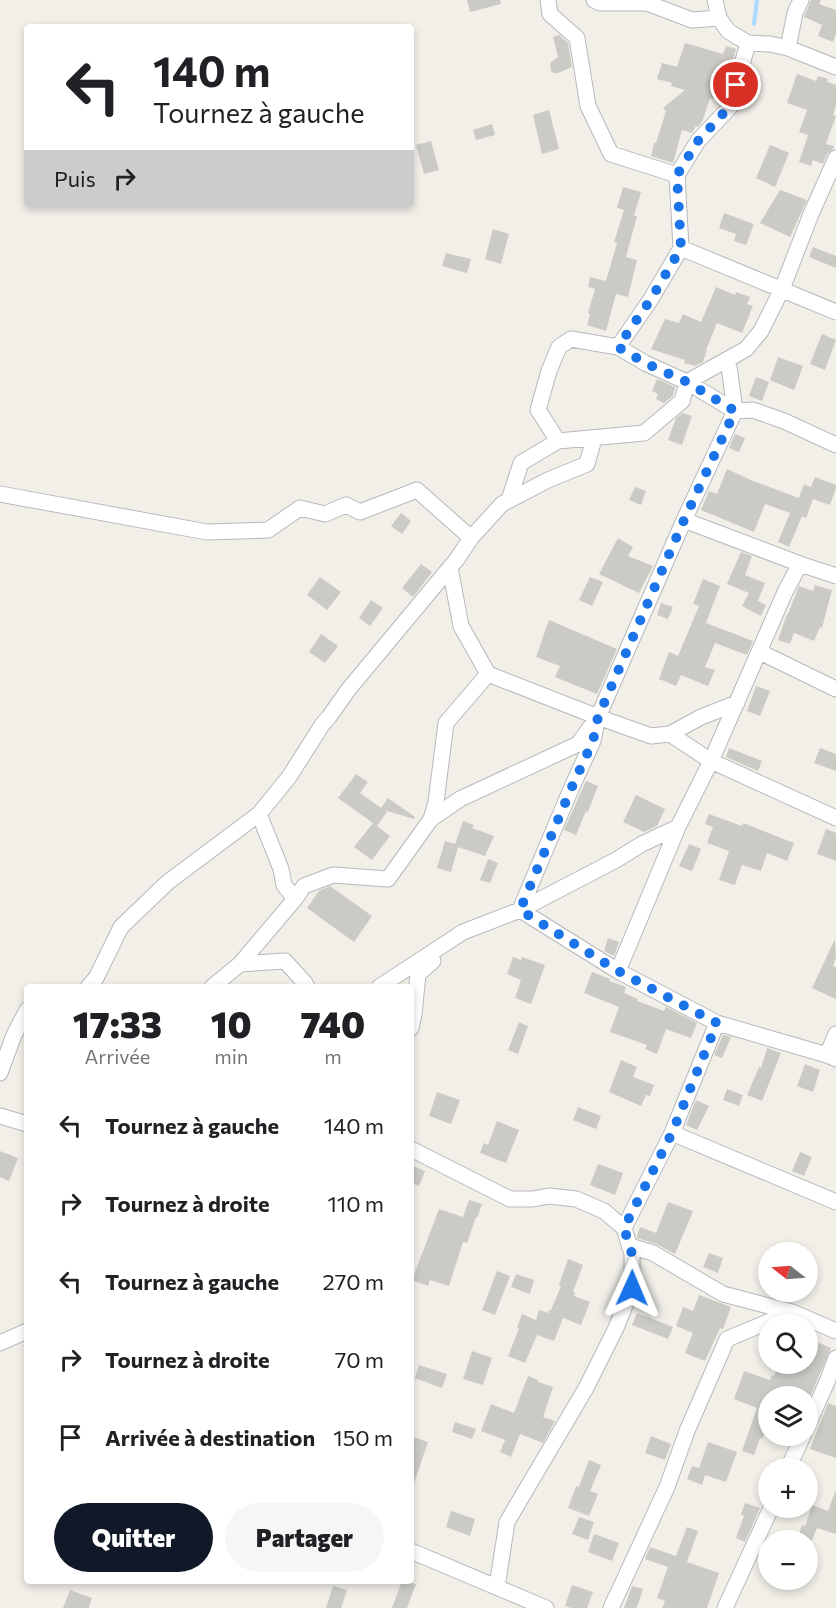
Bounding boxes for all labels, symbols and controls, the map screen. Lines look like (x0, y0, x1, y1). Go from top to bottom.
text: 140 m (153, 44, 270, 96)
icon: left (54, 48, 132, 126)
pin (710, 59, 761, 110)
icon: arrive (719, 68, 752, 101)
text: Tournez à gauche (153, 96, 364, 129)
icon: right (108, 162, 141, 195)
text: Puis (54, 165, 96, 192)
text: 17:33 (73, 1001, 162, 1045)
text: 10 (211, 1001, 252, 1045)
text: 740 (301, 1001, 365, 1045)
text: Arrivée (84, 1044, 150, 1068)
text: min (214, 1044, 248, 1068)
text: m (324, 1044, 342, 1068)
icon: left (54, 1109, 87, 1142)
text: Tournez à gauche (105, 1112, 279, 1139)
text: 140 m (324, 1112, 384, 1139)
icon: right (54, 1187, 87, 1220)
text: Tournez à droite (105, 1190, 270, 1217)
text: 110 m (327, 1190, 384, 1217)
north arrow (758, 1242, 818, 1302)
map controls (758, 1242, 818, 1590)
position arrow (600, 1256, 664, 1320)
icon: left (54, 1265, 87, 1298)
text: Tournez à gauche (105, 1268, 279, 1295)
text: 270 m (323, 1268, 384, 1295)
button: search (758, 1314, 818, 1374)
icon: right (54, 1343, 87, 1376)
text: Tournez à droite (105, 1346, 270, 1373)
text: 70 m (335, 1346, 384, 1373)
button: layers (758, 1386, 818, 1446)
icon: arrive (54, 1421, 87, 1454)
text: Arrivée à destination (105, 1424, 315, 1451)
text: 150 m (333, 1424, 393, 1451)
button: + (758, 1458, 818, 1518)
button: Quitter (54, 1503, 213, 1572)
button: Partager (225, 1503, 384, 1572)
button: − (758, 1530, 818, 1590)

